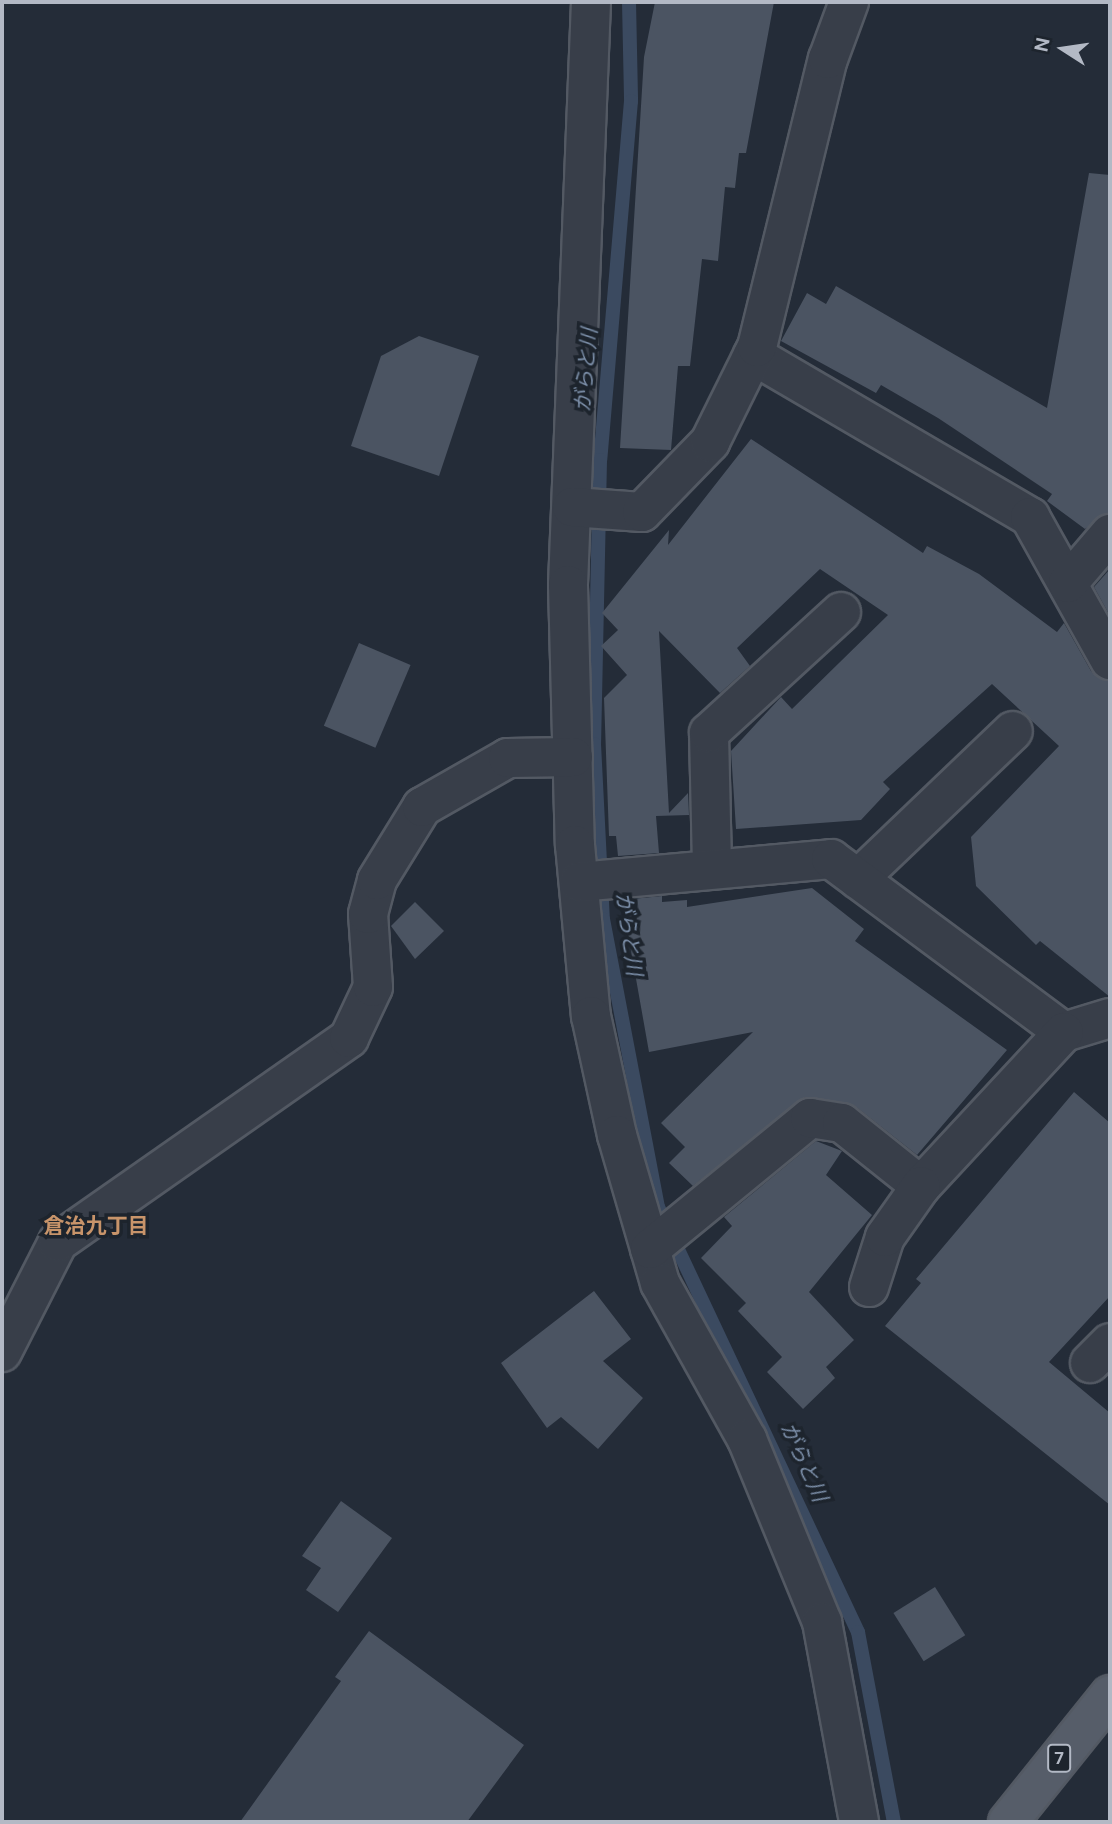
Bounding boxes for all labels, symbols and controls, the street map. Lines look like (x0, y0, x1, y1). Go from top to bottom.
north arrow (1028, 14, 1098, 84)
text: N (1028, 35, 1056, 54)
water label: がらと川 (570, 327, 602, 413)
water label: がらと川 (611, 891, 647, 977)
district label: 倉治九丁目 (44, 1213, 148, 1239)
water label: がらと川 (775, 1419, 833, 1505)
road number: 7 (1047, 1744, 1071, 1772)

